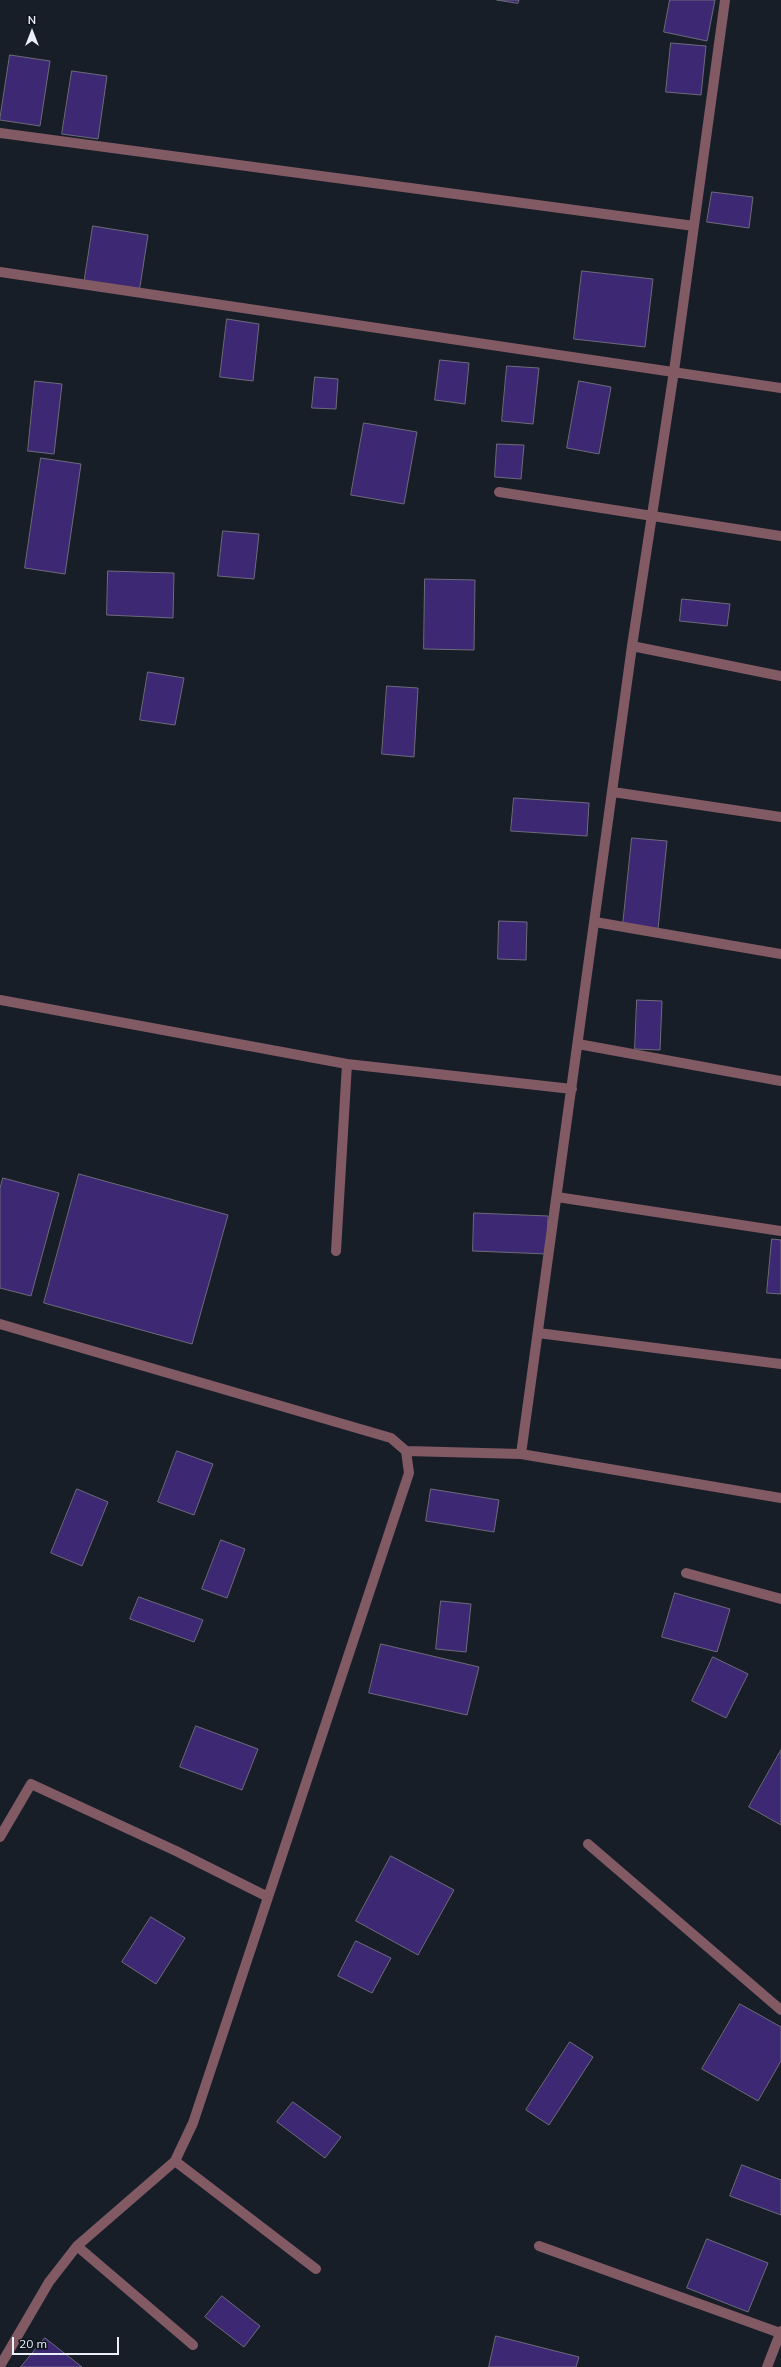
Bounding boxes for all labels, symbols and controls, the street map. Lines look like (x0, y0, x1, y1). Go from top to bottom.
north arrow (12, 12, 52, 52)
text: N (28, 13, 36, 27)
scale bar (14, 2329, 121, 2355)
text: 20 m (19, 2336, 47, 2351)

